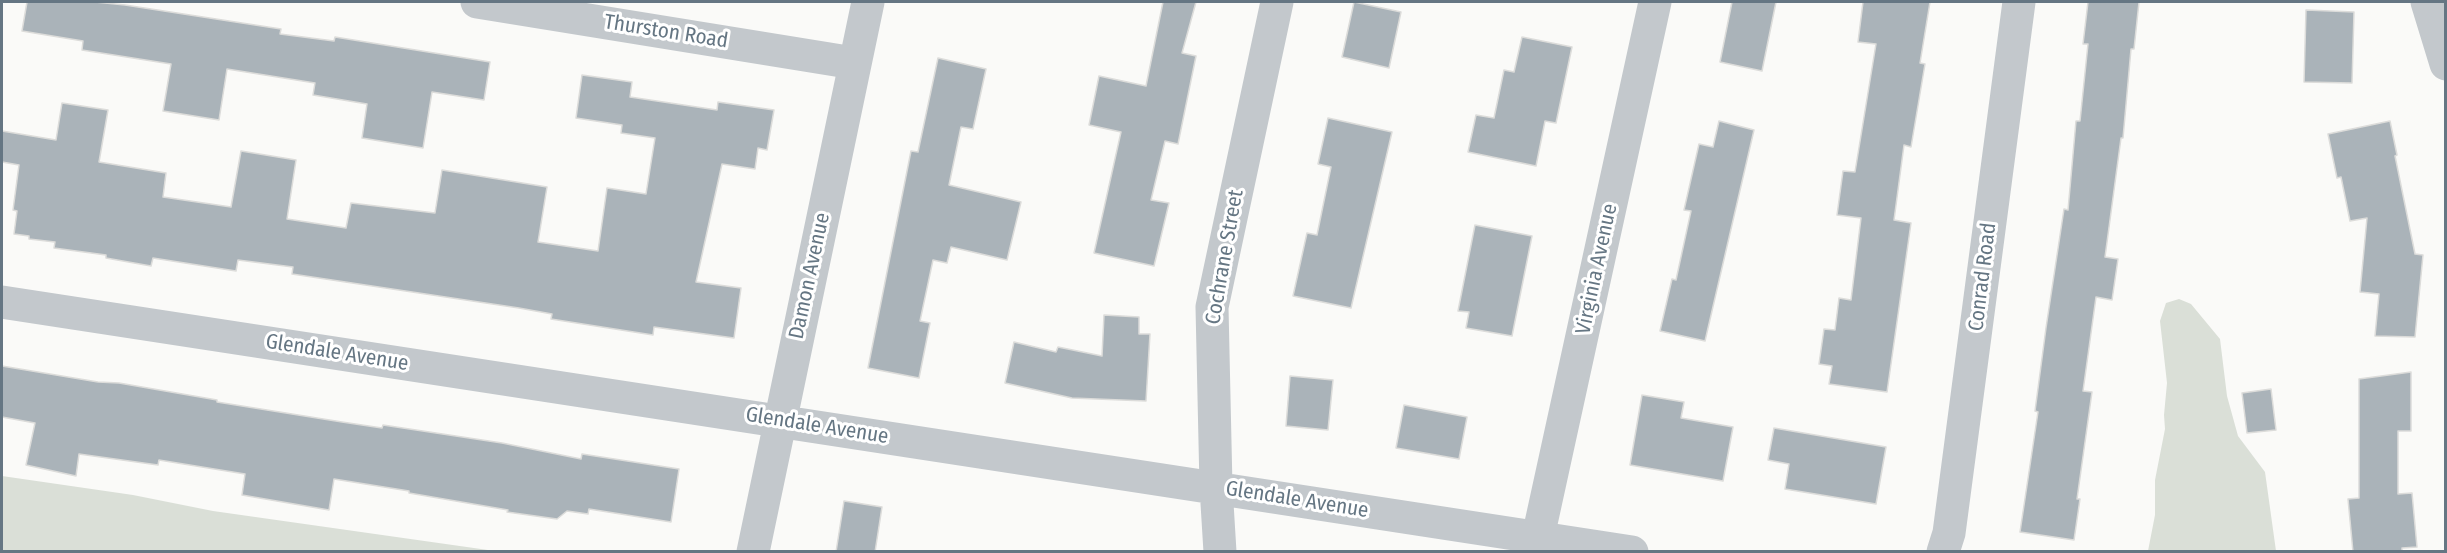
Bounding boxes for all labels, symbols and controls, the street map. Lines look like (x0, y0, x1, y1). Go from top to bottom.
street label: Thurston Road (602, 10, 730, 54)
street label: Cochrane Street (1201, 188, 1249, 326)
street label: Virginia Avenue (1571, 201, 1623, 337)
street label: Damon Avenue (784, 210, 836, 342)
street label: Conrad Road (1964, 221, 2002, 333)
street label: Glendale Avenue (264, 329, 410, 377)
street label: Glendale Avenue (744, 402, 890, 450)
street label: Glendale Avenue (1224, 476, 1370, 524)

